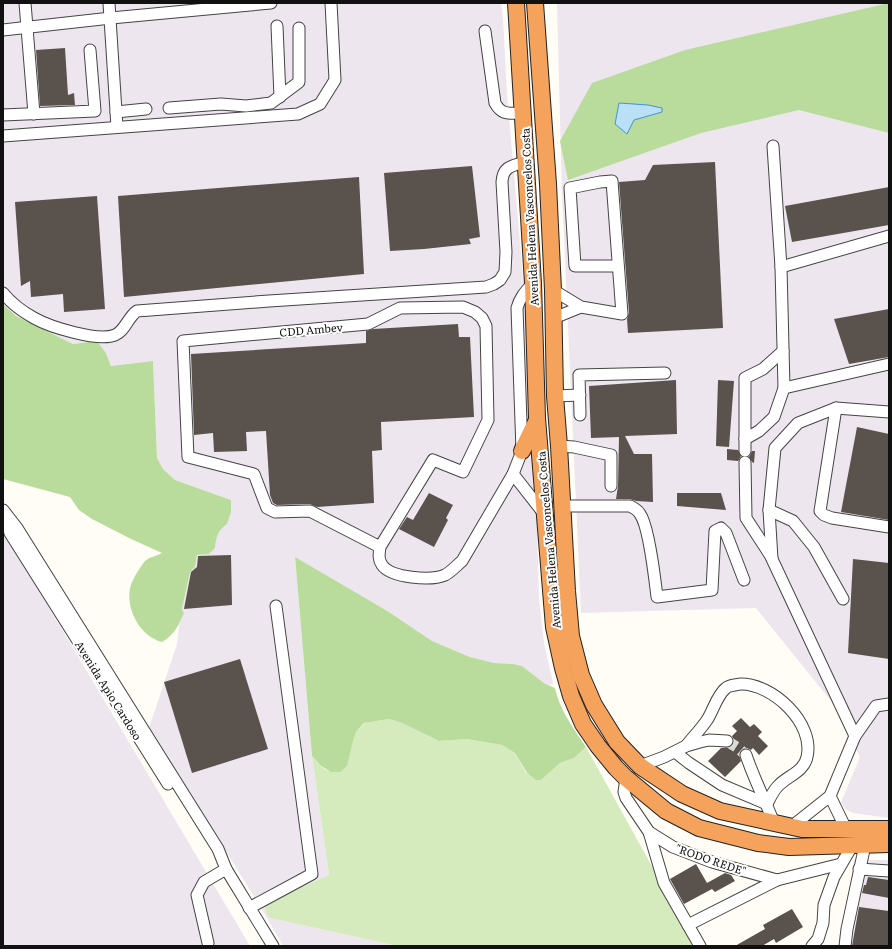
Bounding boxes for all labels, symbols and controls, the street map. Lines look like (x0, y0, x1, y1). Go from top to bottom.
street label: Avenida Helena Vasconcelos Costa (516, 128, 542, 306)
street label: CDD Ambev (279, 318, 344, 340)
street label: Avenida Helena Vasconcelos Costa (532, 450, 564, 629)
street label: Avenida Apio Cardoso (72, 637, 146, 743)
street label: "RODO REDE" (673, 839, 749, 879)

